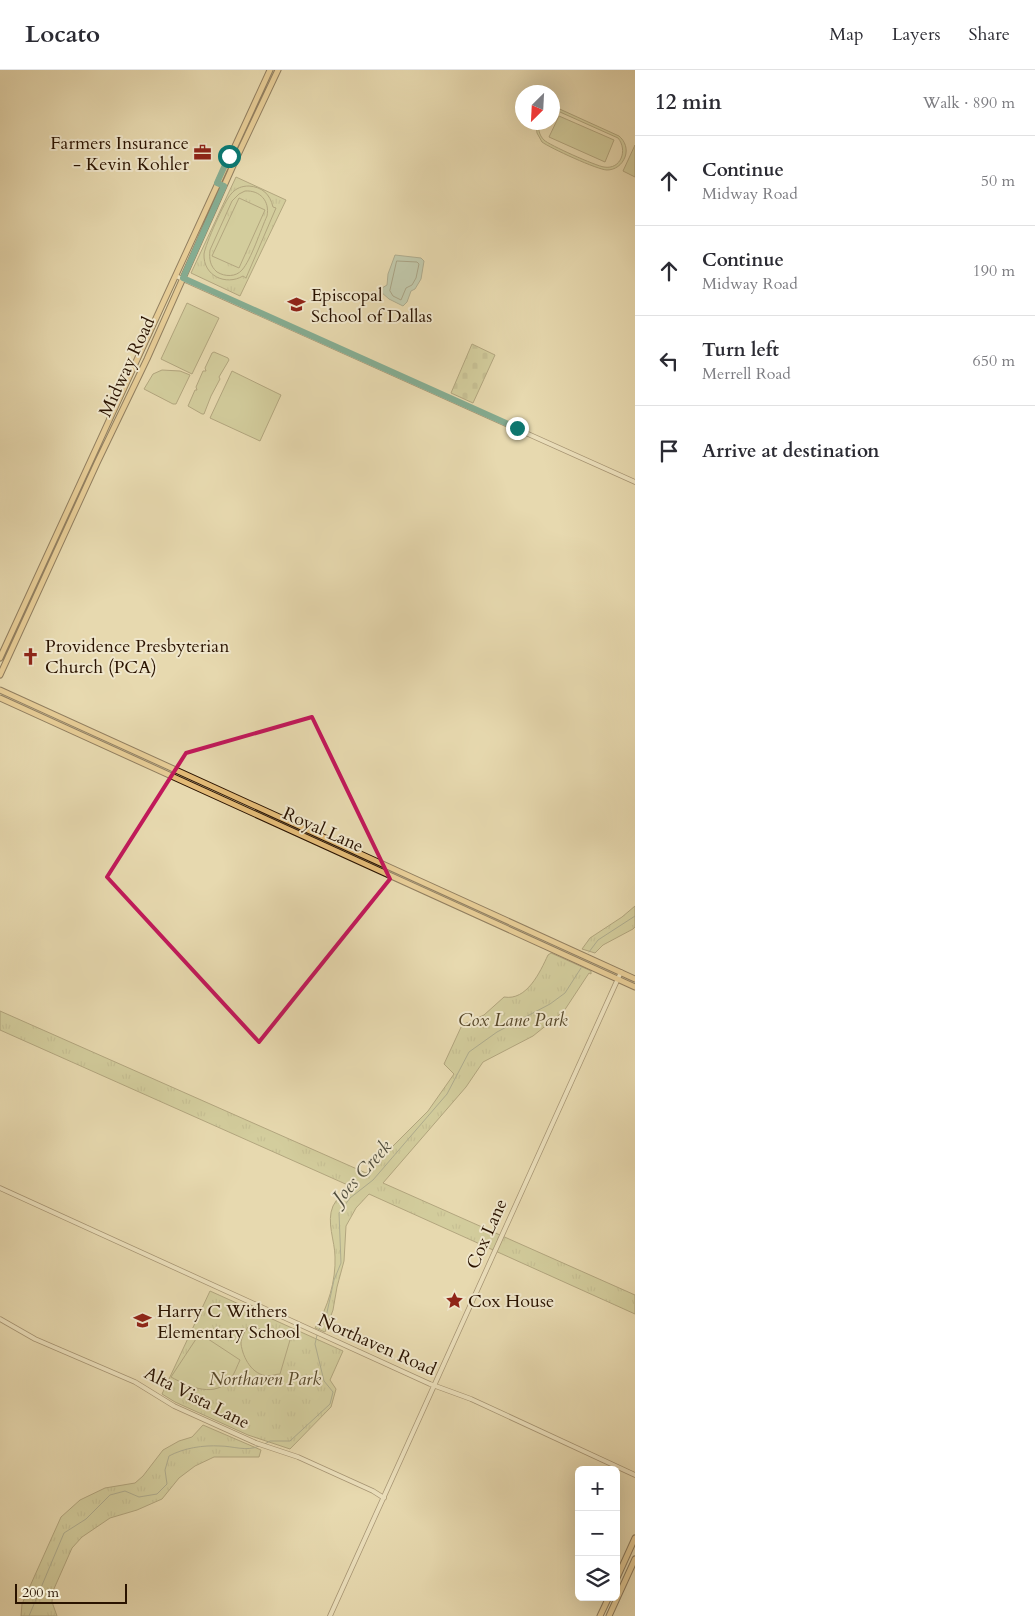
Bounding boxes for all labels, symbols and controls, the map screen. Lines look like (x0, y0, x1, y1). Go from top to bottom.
text: Locato (25, 18, 100, 51)
text: Map (829, 22, 864, 47)
text: Layers (892, 22, 941, 47)
text: Share (969, 22, 1010, 47)
north arrow (515, 85, 560, 130)
text: 12 min (655, 88, 722, 117)
text: Walk · 890 m (923, 92, 1015, 114)
place label: Farmers Insurance - Kevin Kohler (50, 131, 189, 177)
office icon: Farmers Insurance - Kevin Kohler (193, 143, 213, 163)
route start (218, 145, 241, 168)
text: Continue (702, 157, 784, 183)
icon: ahead (655, 167, 683, 195)
text: 50 m (981, 170, 1015, 192)
text: Midway Road (702, 183, 798, 205)
text: Continue (702, 247, 784, 273)
icon: ahead (655, 257, 683, 285)
text: 190 m (973, 260, 1015, 282)
text: Midway Road (702, 273, 798, 295)
place label: Episcopal School of Dallas (311, 283, 432, 329)
school or university icon: Episcopal School of Dallas (287, 295, 307, 315)
street label: Midway Road (93, 313, 161, 421)
text: Turn left (702, 337, 779, 363)
icon: left (655, 347, 683, 375)
text: 650 m (973, 350, 1015, 372)
text: Merrell Road (702, 363, 791, 385)
route end (506, 417, 529, 440)
icon: arrive (655, 437, 683, 465)
text: Arrive at destination (702, 438, 879, 464)
place label: Providence Presbyterian Church (PCA) (45, 634, 230, 680)
church icon: Providence Presbyterian Church (PCA) (21, 646, 41, 666)
street label: Royal Lane (279, 801, 367, 859)
park label: Cox Lane Park (458, 1008, 568, 1033)
water label: Joes Creek (323, 1134, 398, 1213)
street label: Cox Lane (460, 1195, 514, 1273)
place label: Cox House (468, 1289, 554, 1314)
place icon: Cox House (444, 1291, 464, 1311)
place label: Harry C Withers Elementary School (157, 1299, 300, 1345)
street label: Northaven Road (314, 1308, 440, 1382)
school or university icon: Harry C Withers Elementary School (133, 1311, 153, 1331)
street label: Alta Vista Lane (140, 1361, 254, 1435)
park label: Northaven Park (209, 1367, 321, 1392)
map controls (575, 1466, 620, 1601)
button: + (575, 1466, 620, 1511)
button: − (575, 1511, 620, 1556)
button: layers (575, 1556, 620, 1601)
scale bar (15, 1581, 128, 1604)
text: 200 m (22, 1583, 59, 1602)

